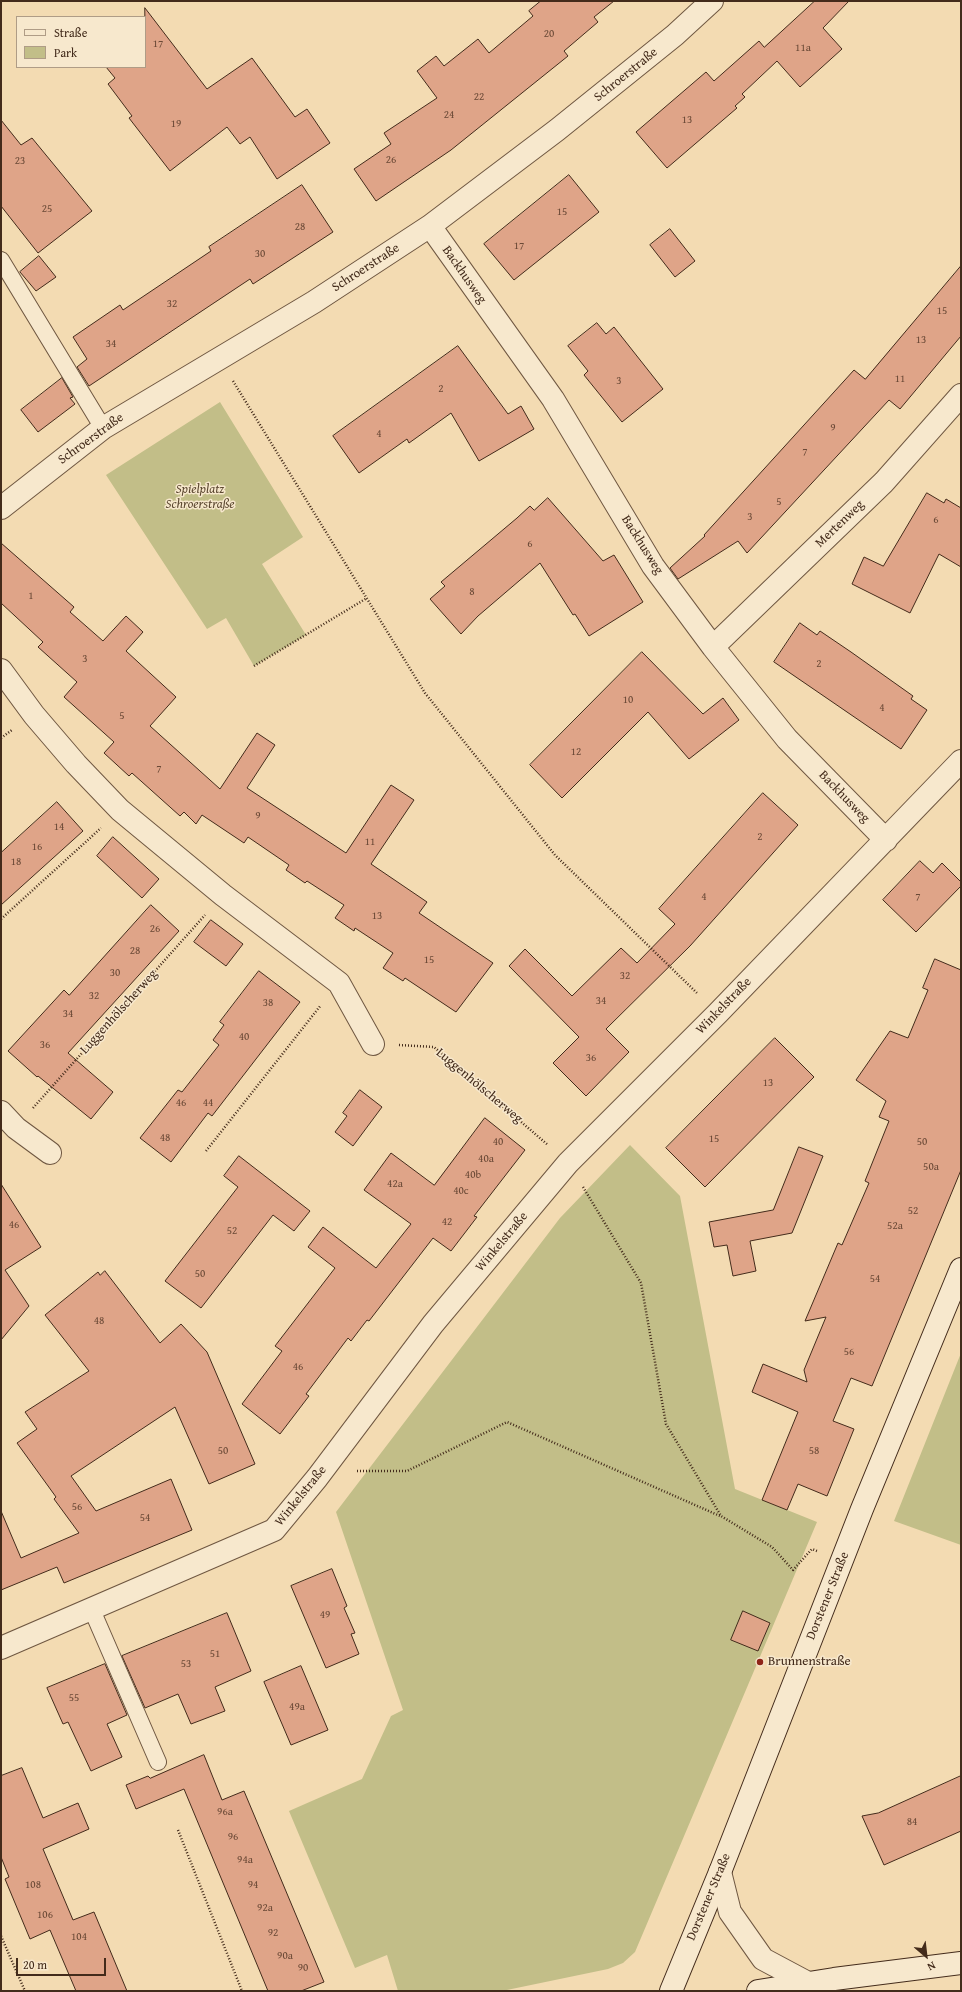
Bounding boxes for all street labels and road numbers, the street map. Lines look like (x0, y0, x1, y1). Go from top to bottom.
street label: Schroerstraße (591, 45, 661, 105)
street label: Schroerstraße (329, 240, 403, 296)
street label: Backhusweg (438, 243, 490, 307)
street label: Schroerstraße (55, 410, 127, 468)
street label: Mertenweg (812, 497, 868, 551)
street label: Backhusweg (618, 513, 666, 577)
street label: Backhusweg (815, 768, 873, 826)
street label: Luggenhölscherweg (77, 967, 161, 1057)
street label: Winkelstraße (693, 974, 755, 1038)
street label: Luggenhölscherweg (433, 1045, 525, 1127)
street label: Winkelstraße (473, 1209, 531, 1275)
street label: Winkelstraße (272, 1463, 330, 1529)
street label: Dorstener Straße (803, 1550, 853, 1642)
street label: Dorstener Straße (684, 1851, 734, 1943)

